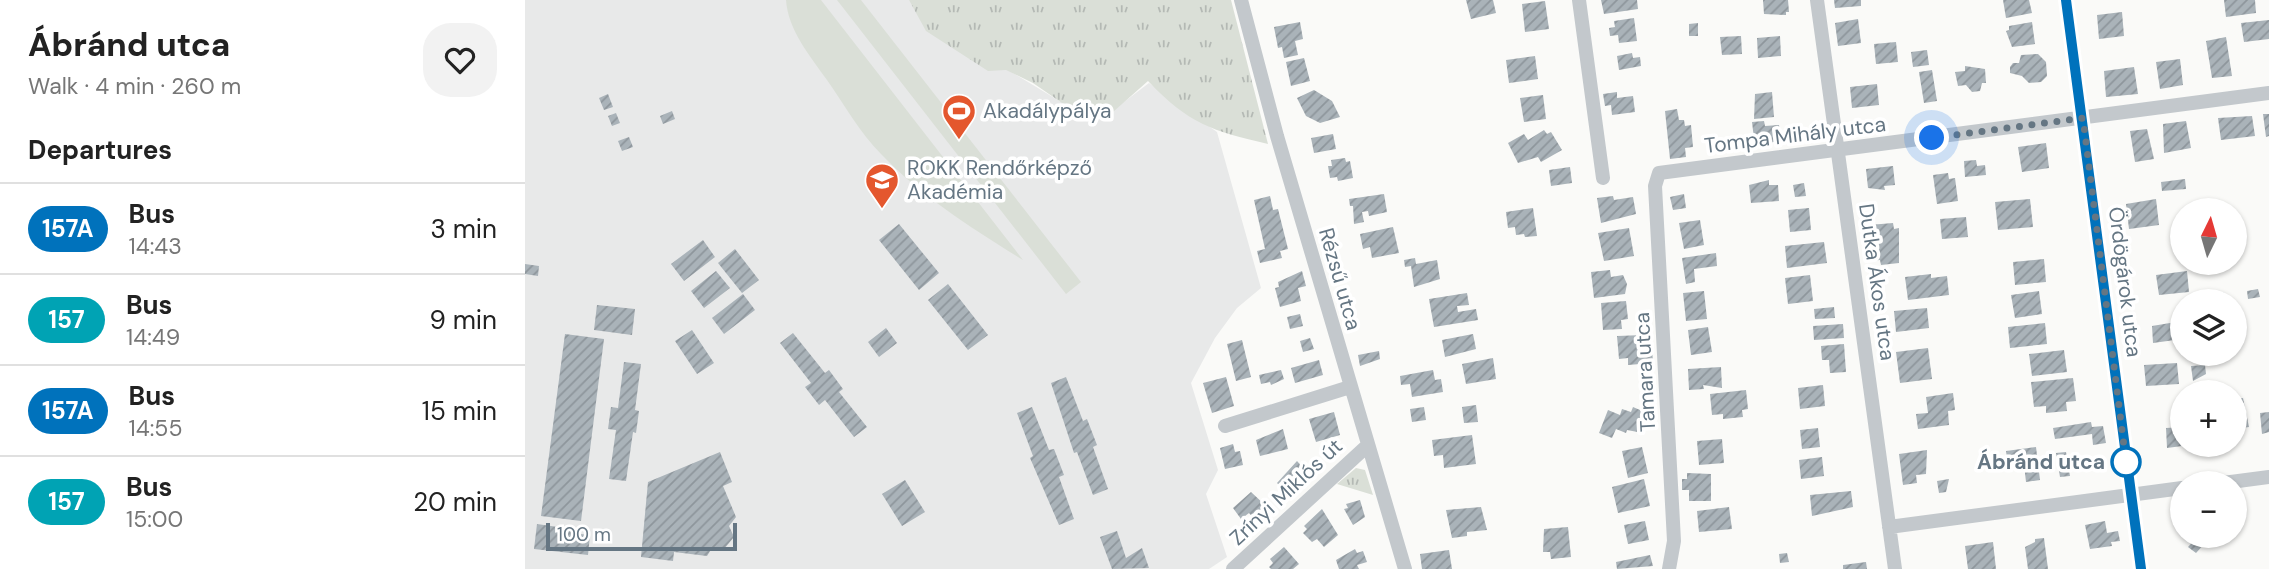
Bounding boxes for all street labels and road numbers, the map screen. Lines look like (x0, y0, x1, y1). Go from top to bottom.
street label: Tompa Mihály utca (1703, 110, 1887, 160)
street label: Dutka Ákos utca (1852, 202, 1902, 362)
street label: Ördögárok utca (2102, 205, 2148, 359)
street label: Rézsű utca (1312, 225, 1368, 333)
street label: Tamara utca (1628, 311, 1662, 433)
street label: Zrínyi Miklós út (1224, 432, 1348, 552)

